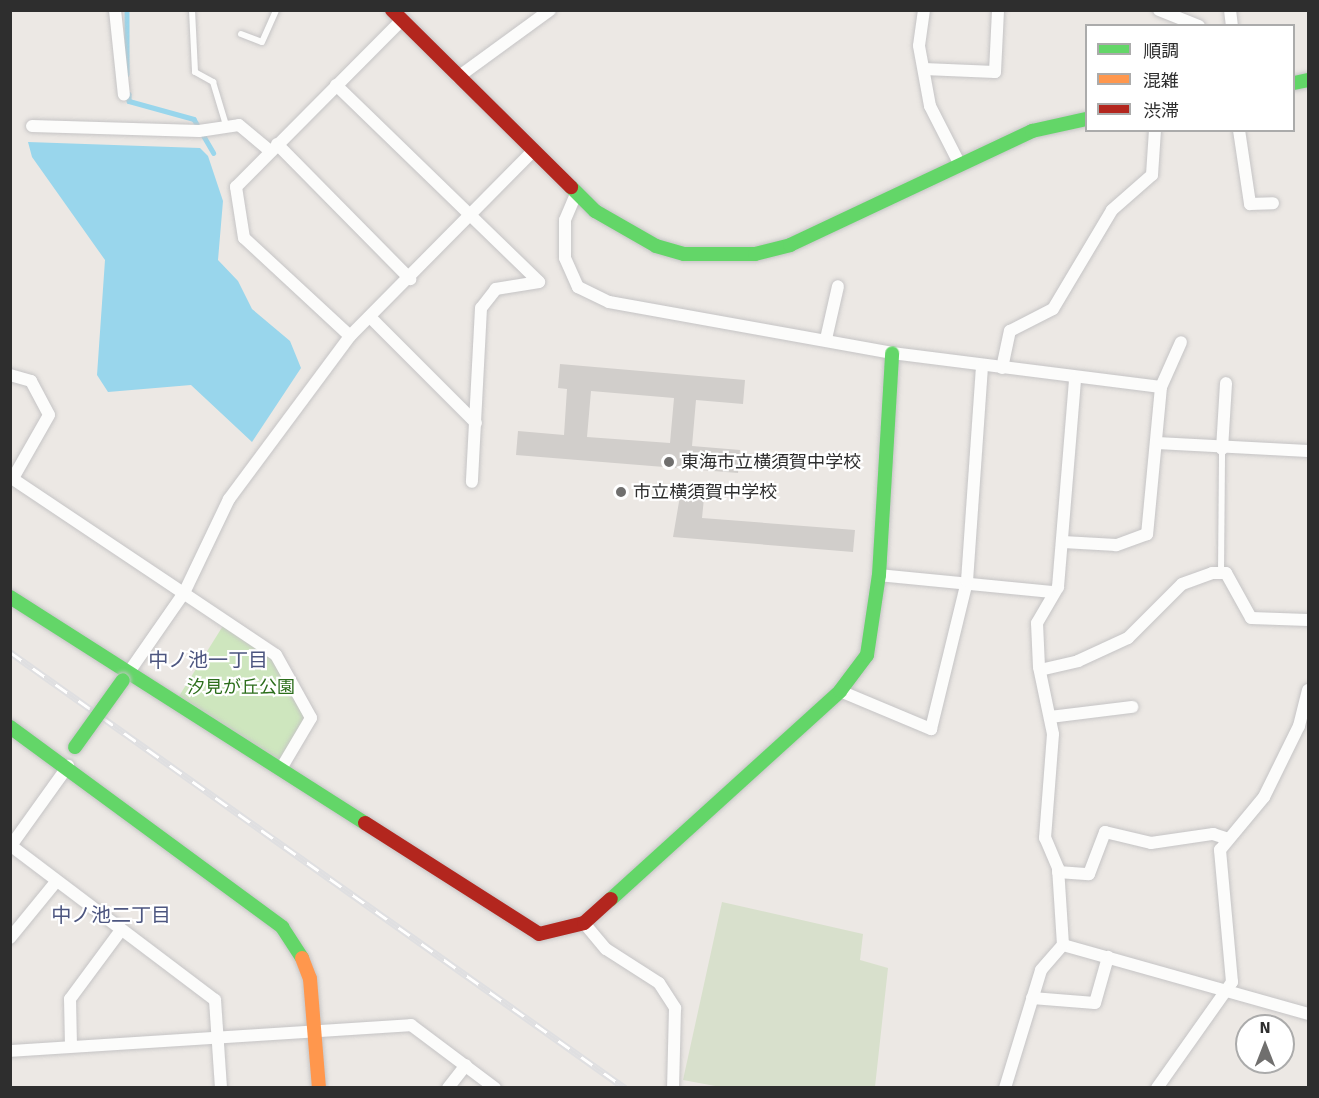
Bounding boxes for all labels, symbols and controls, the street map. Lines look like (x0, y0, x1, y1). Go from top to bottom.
legend (1085, 24, 1295, 132)
text: 順調 (1143, 40, 1179, 62)
text: 混雑 (1143, 70, 1179, 92)
text: 渋滞 (1143, 100, 1179, 122)
place label: 東海市立横須賀中学校 (681, 451, 861, 473)
marker: 東海市立横須賀中学校 (662, 455, 676, 469)
place label: 市立横須賀中学校 (633, 481, 777, 503)
marker: 市立横須賀中学校 (614, 485, 628, 499)
district label: 中ノ池一丁目 (148, 648, 268, 672)
park label: 汐見が丘公園 (187, 676, 295, 698)
district label: 中ノ池二丁目 (51, 903, 171, 927)
north arrow (1235, 1014, 1295, 1074)
text: N (1259, 1018, 1271, 1038)

